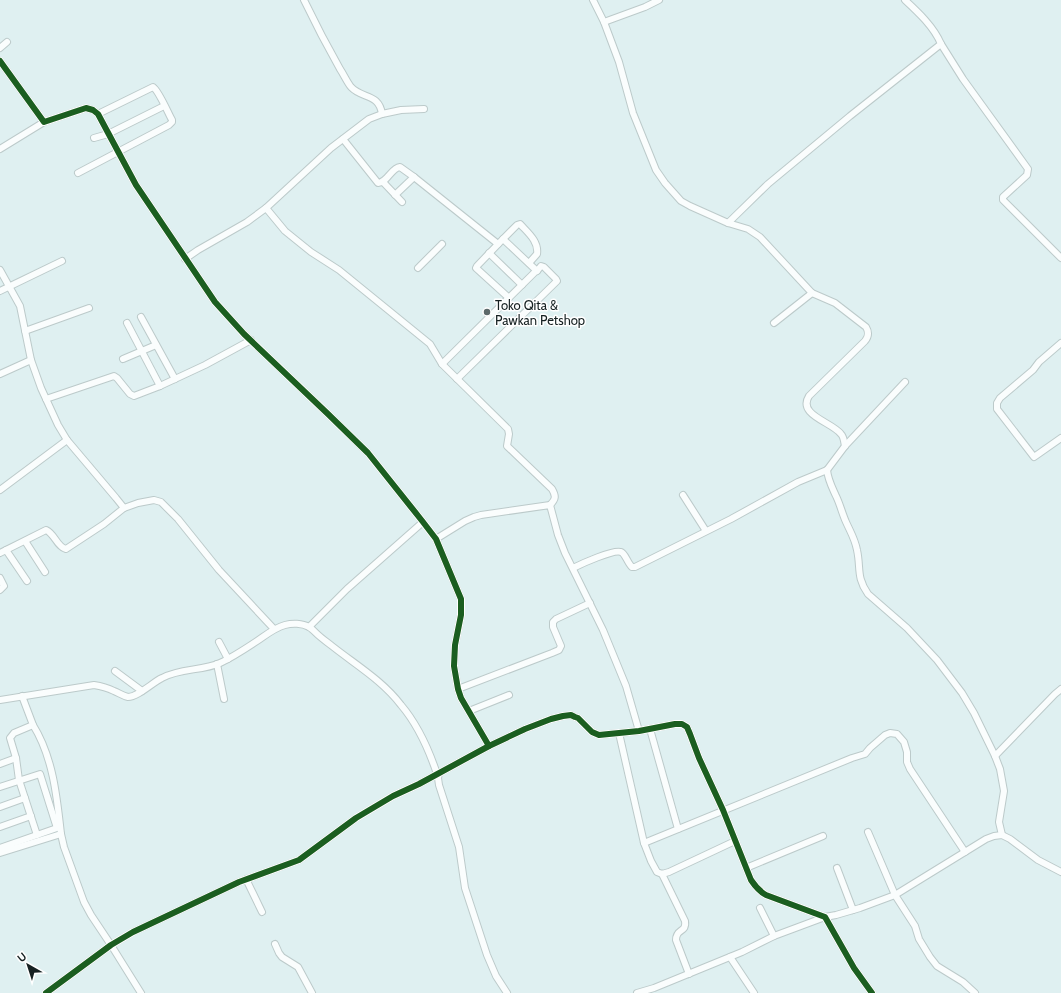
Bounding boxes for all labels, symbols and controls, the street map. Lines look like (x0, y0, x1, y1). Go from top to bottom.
place label: Toko Qita & Pawkan Petshop (495, 297, 585, 328)
marker: Toko Qita & Pawkan Petshop (482, 307, 492, 317)
north arrow (8, 945, 48, 985)
text: U (14, 949, 29, 965)

